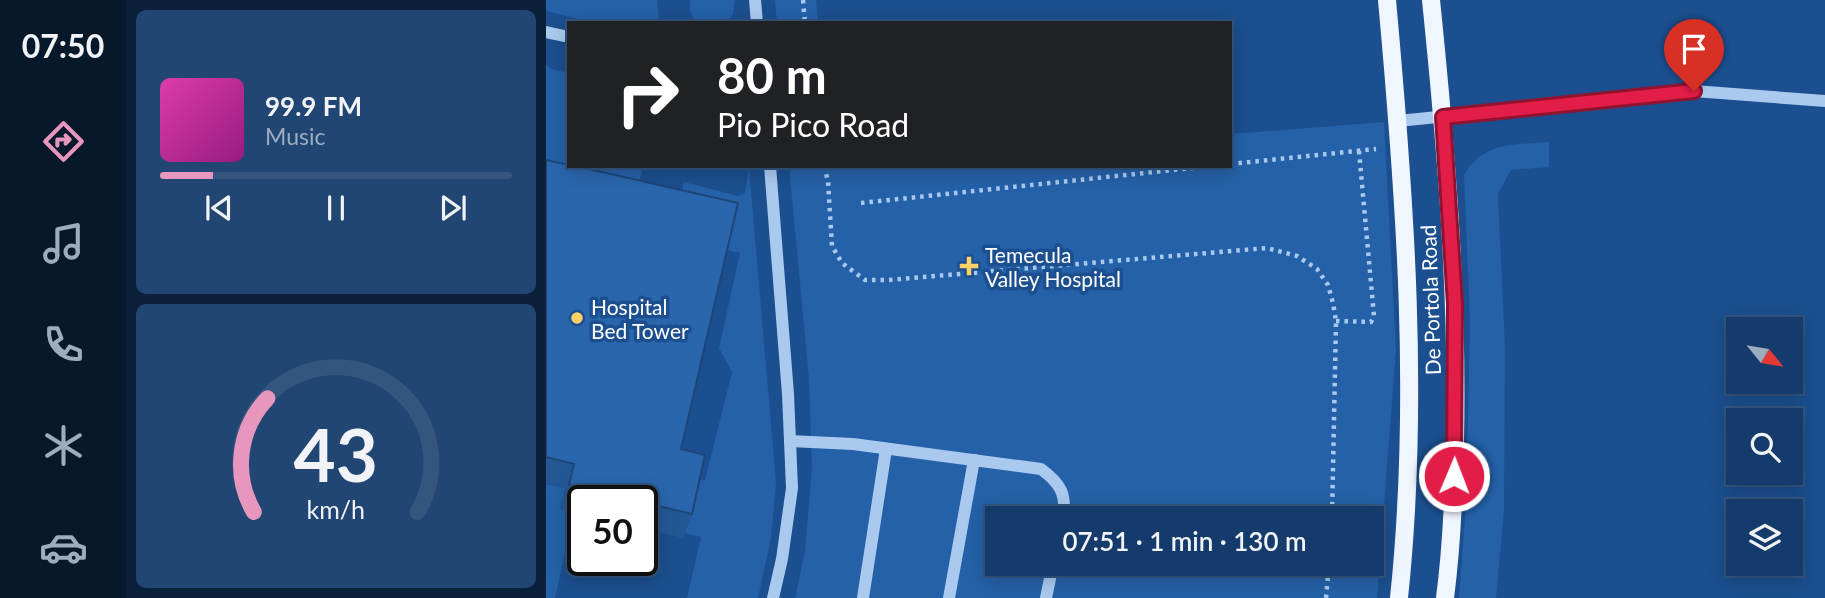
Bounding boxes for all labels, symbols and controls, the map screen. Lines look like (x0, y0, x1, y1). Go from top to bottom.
pin (1664, 19, 1724, 91)
text: 07:50 (22, 26, 104, 65)
icon: arrive (1675, 30, 1713, 68)
text: 80 m (717, 46, 827, 104)
icon: right (602, 49, 693, 140)
text: 99.9 FM (265, 90, 362, 122)
text: Pio Pico Road (717, 105, 909, 144)
icon: directions (39, 117, 88, 166)
text: Music (265, 122, 325, 150)
icon: previous (200, 189, 238, 227)
icon: pause (317, 189, 355, 227)
icon: next (434, 189, 472, 227)
icon: music (39, 219, 88, 268)
street label: De Portola Road (1415, 224, 1445, 376)
place label: Temecula Valley Hospital (985, 242, 1121, 291)
marker: Temecula Valley Hospital (959, 256, 979, 276)
place label: Hospital Bed Tower (591, 294, 689, 343)
marker: Hospital Bed Tower (569, 310, 585, 326)
north arrow (1726, 317, 1802, 394)
map controls (1726, 317, 1803, 576)
icon: phone (39, 320, 88, 369)
button: search (1726, 408, 1803, 485)
text: 43 (294, 410, 378, 498)
icon: climate (39, 421, 88, 470)
position arrow (1417, 439, 1491, 513)
speed limit sign: 50 (567, 485, 658, 576)
text: km/h (307, 494, 365, 524)
button: layers (1726, 499, 1803, 576)
icon: car (39, 523, 88, 572)
text: 07:51 · 1 min · 130 m (1062, 525, 1307, 557)

